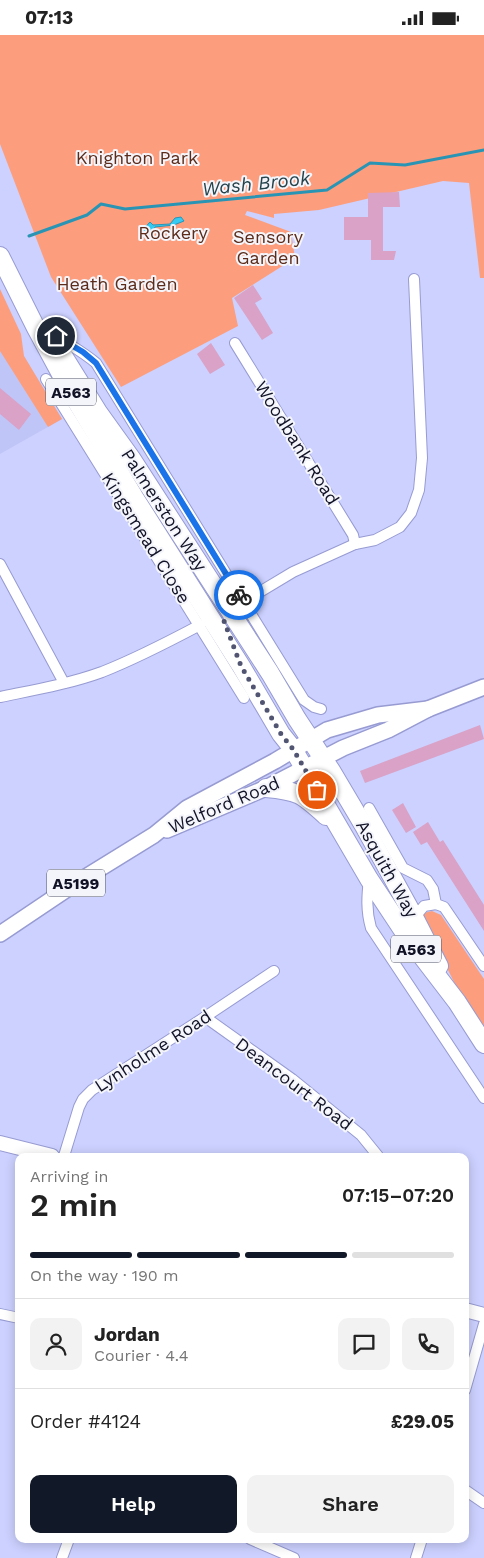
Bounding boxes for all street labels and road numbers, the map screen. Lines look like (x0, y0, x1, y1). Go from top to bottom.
street label: Woodbank Road (251, 377, 344, 509)
road number: A563 (46, 379, 96, 406)
street label: Palmerston Way (117, 445, 212, 575)
street label: Kingsmead Close (98, 468, 195, 607)
street label: Welford Road (165, 772, 283, 837)
street label: Asquith Way (352, 816, 423, 922)
road number: A5199 (47, 869, 105, 896)
road number: A563 (391, 936, 441, 963)
street label: Lynholme Road (91, 1005, 215, 1096)
street label: Deancourt Road (232, 1033, 357, 1134)

